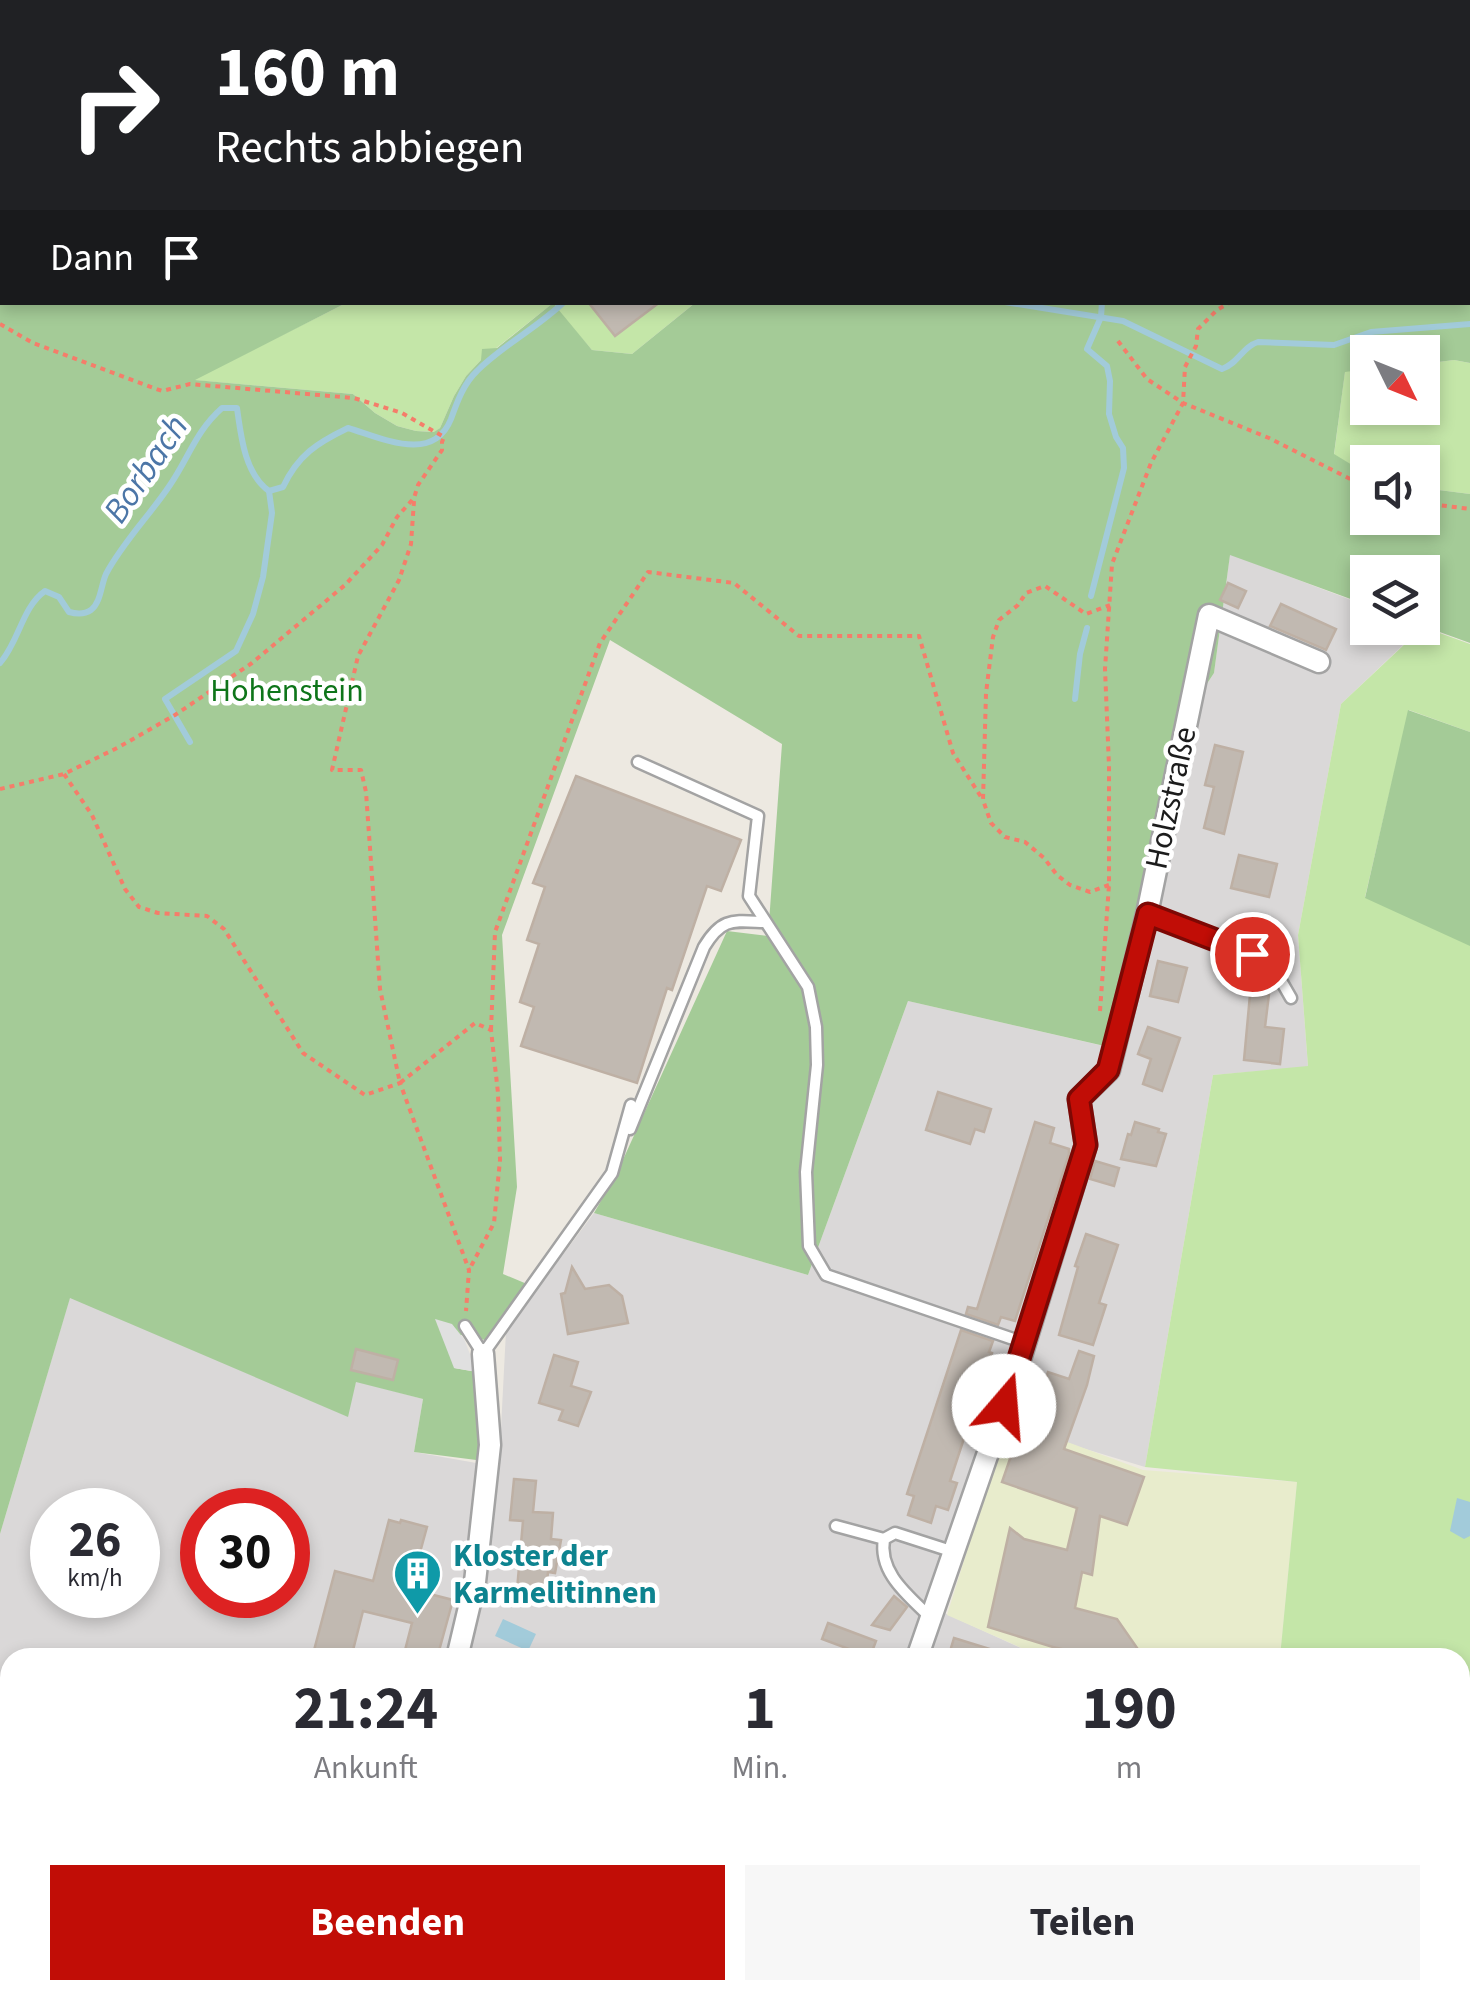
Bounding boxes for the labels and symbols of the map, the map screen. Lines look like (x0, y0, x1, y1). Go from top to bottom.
north arrow (1350, 335, 1440, 425)
water label: Borbach (91, 405, 201, 533)
park label: Hohenstein (210, 668, 364, 714)
street label: Holzstraße (1133, 723, 1209, 873)
pin (1210, 912, 1295, 997)
position arrow (952, 1354, 1056, 1458)
speed limit sign: 30 (180, 1488, 310, 1618)
place label: Kloster der Karmelitinnen (453, 1533, 657, 1616)
building icon: Kloster der Karmelitinnen (392, 1548, 444, 1616)

